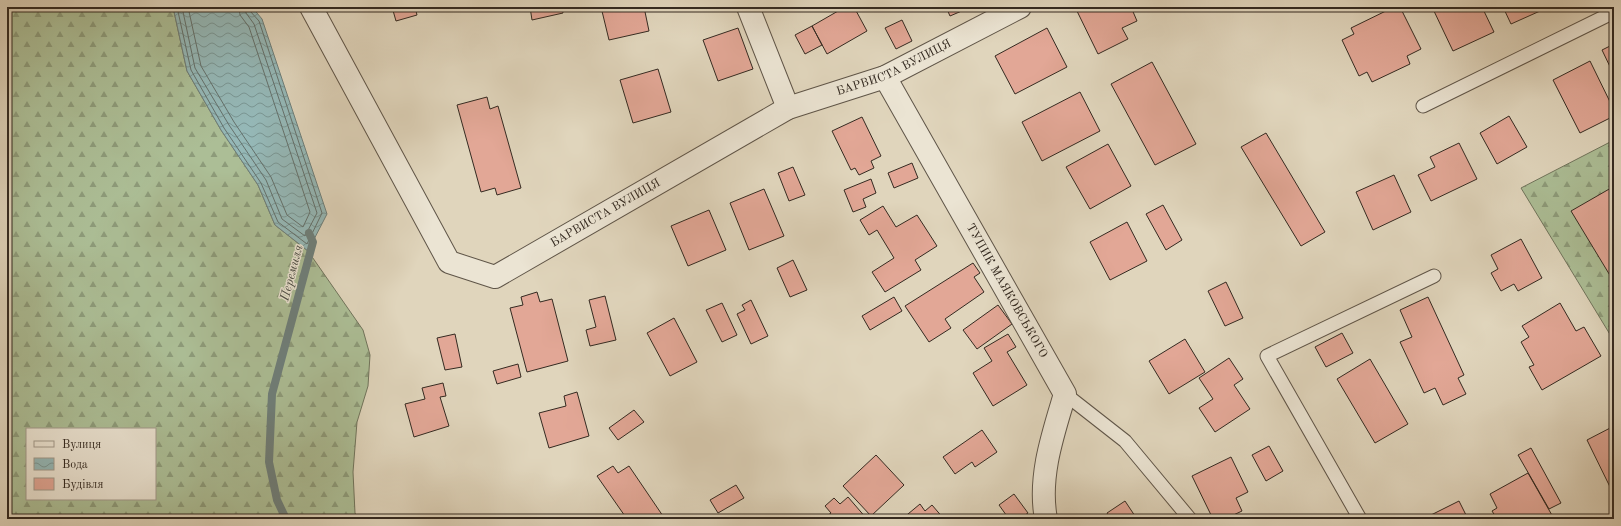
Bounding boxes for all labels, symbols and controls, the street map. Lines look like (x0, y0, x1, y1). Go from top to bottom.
street label: БАРВИСТА ВУЛИЦЯ (835, 38, 953, 98)
street label: БАРВИСТА ВУЛИЦЯ (549, 177, 662, 249)
street label: ТУПИК МАЯКОВСЬКОГО (964, 222, 1049, 360)
water label: Перемиля (278, 243, 306, 304)
legend (26, 428, 156, 500)
text: Вулиця (62, 439, 101, 451)
text: Вода (62, 459, 88, 471)
text: Будівля (62, 478, 104, 491)

